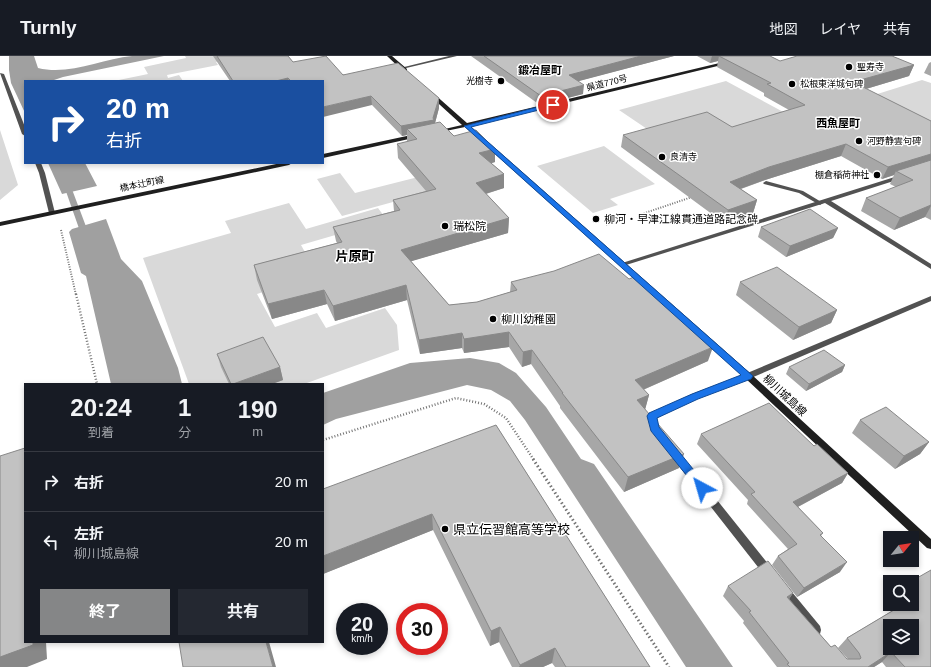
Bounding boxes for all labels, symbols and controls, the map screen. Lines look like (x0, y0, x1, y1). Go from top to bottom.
text: Turnly (20, 17, 77, 38)
text: 地図 (769, 21, 797, 37)
text: レイヤ (819, 21, 861, 37)
text: 共有 (883, 21, 911, 37)
marker: 聖寿寺 (844, 62, 854, 72)
place label: 聖寿寺 (857, 62, 884, 72)
district label: 鍛冶屋町 (518, 64, 562, 76)
street label: 県道770号 (585, 73, 629, 93)
place label: 光樹寺 (466, 75, 493, 86)
marker: 光樹寺 (496, 76, 506, 86)
marker: 松根東洋城句碑 (787, 79, 797, 89)
place label: 松根東洋城句碑 (800, 79, 863, 89)
pin (536, 88, 570, 122)
text: 20 m (106, 93, 170, 124)
icon: arrive (542, 94, 564, 116)
icon: right (40, 96, 92, 148)
district label: 西魚屋町 (816, 117, 860, 129)
text: 右折 (106, 131, 142, 151)
marker: 河野静雲句碑 (854, 136, 864, 146)
place label: 河野静雲句碑 (867, 136, 921, 146)
marker: 良清寺 (657, 152, 667, 162)
place label: 良清寺 (670, 152, 697, 162)
place label: 棚倉稲荷神社 (815, 170, 869, 180)
marker: 棚倉稲荷神社 (872, 170, 882, 180)
street label: 橋本辻町線 (119, 174, 166, 194)
place label: 柳河・早津江線貫通道路記念碑 (604, 213, 758, 225)
marker: 柳河・早津江線貫通道路記念碑 (591, 214, 601, 224)
place label: 瑞松院 (453, 220, 486, 232)
marker: 瑞松院 (440, 221, 450, 231)
district label: 片原町 (335, 249, 375, 264)
place label: 柳川幼稚園 (501, 313, 556, 325)
marker: 柳川幼稚園 (488, 314, 498, 324)
street label: 柳川城島線 (761, 372, 809, 418)
text: 20:24 (70, 394, 132, 421)
text: 1 (178, 394, 191, 421)
text: 190 (238, 396, 278, 423)
text: m (252, 424, 263, 439)
text: 到着 (88, 425, 114, 440)
text: 分 (178, 425, 191, 440)
position arrow (681, 467, 723, 509)
icon: right (40, 471, 62, 493)
text: 20 m (275, 473, 308, 490)
text: 右折 (74, 474, 104, 491)
place label: 県立伝習館高等学校 (453, 522, 570, 537)
marker: 県立伝習館高等学校 (440, 524, 450, 534)
text: 左折 (74, 525, 104, 542)
icon: left (40, 531, 62, 553)
north arrow (883, 531, 919, 567)
map controls (883, 531, 919, 655)
text: 20 m (275, 533, 308, 550)
text: 柳川城島線 (74, 546, 139, 561)
button: search (883, 575, 919, 611)
button: 終了 (40, 589, 170, 635)
button: 共有 (178, 589, 308, 635)
speed limit sign: 30 (396, 603, 448, 655)
text: 20 (351, 613, 373, 635)
button: layers (883, 619, 919, 655)
text: km/h (351, 633, 373, 644)

